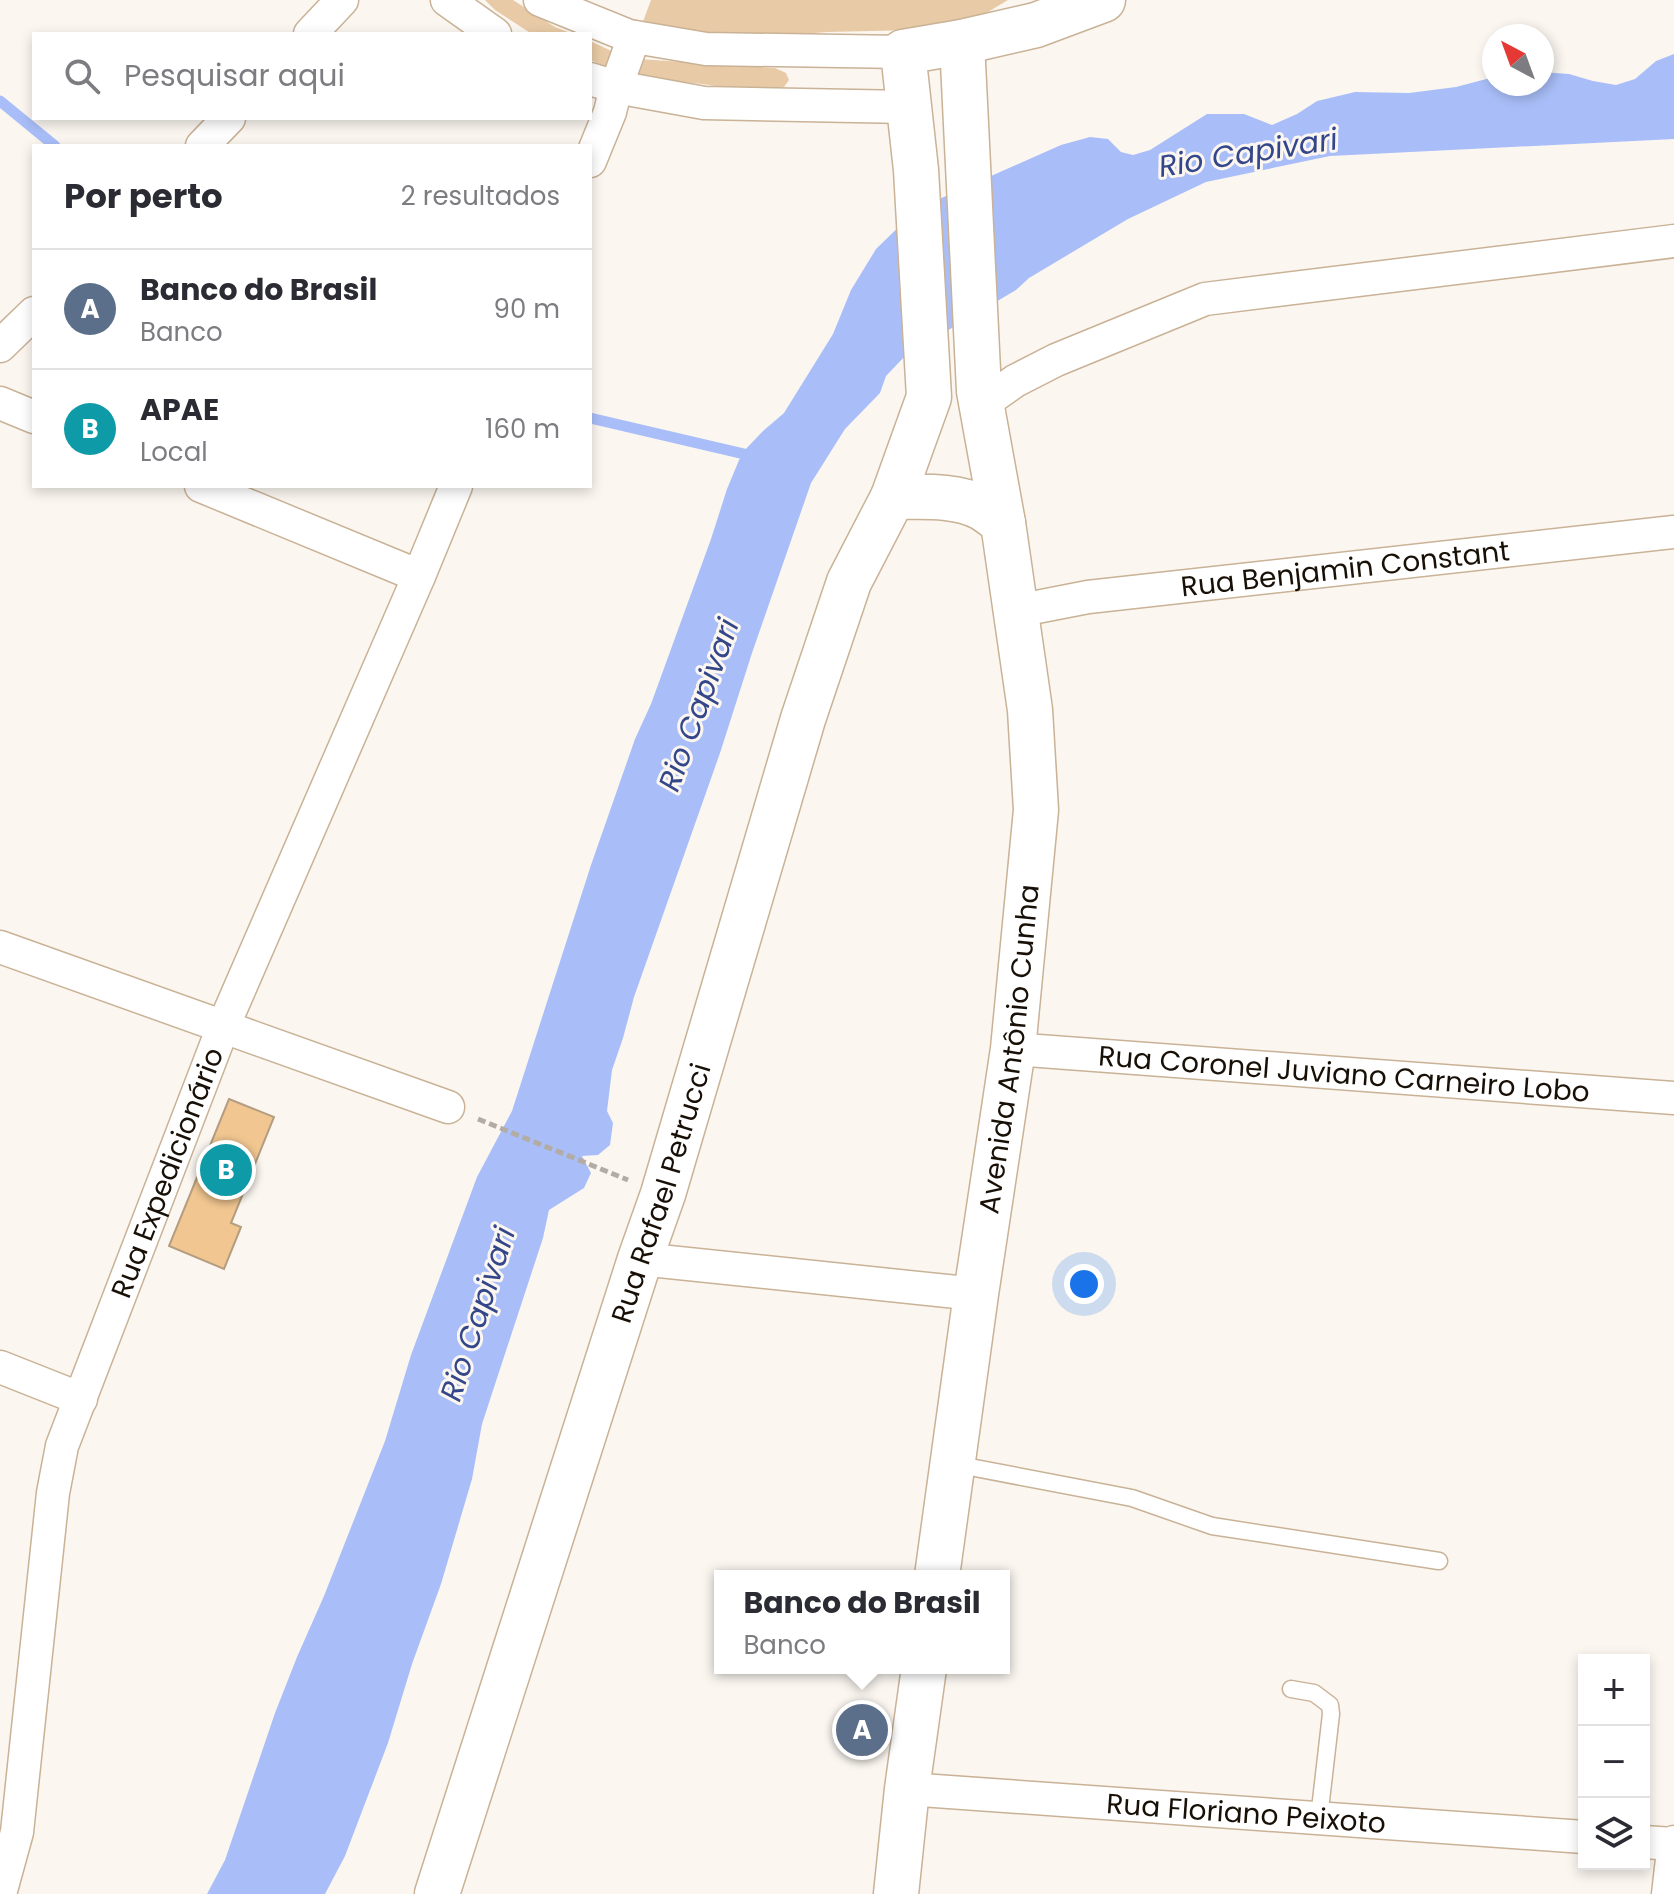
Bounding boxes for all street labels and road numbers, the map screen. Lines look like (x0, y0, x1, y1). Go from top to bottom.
street label: Rua Benjamin Constant (1179, 531, 1511, 607)
street label: Avenida Antônio Cunha (969, 883, 1049, 1216)
street label: Rua Coronel Juviano Carneiro Lobo (1097, 1036, 1591, 1112)
street label: Rua Expedicionário (102, 1042, 233, 1304)
street label: Rua Rafael Petrucci (602, 1059, 721, 1328)
street label: Rua Floriano Peixoto (1105, 1784, 1387, 1843)

